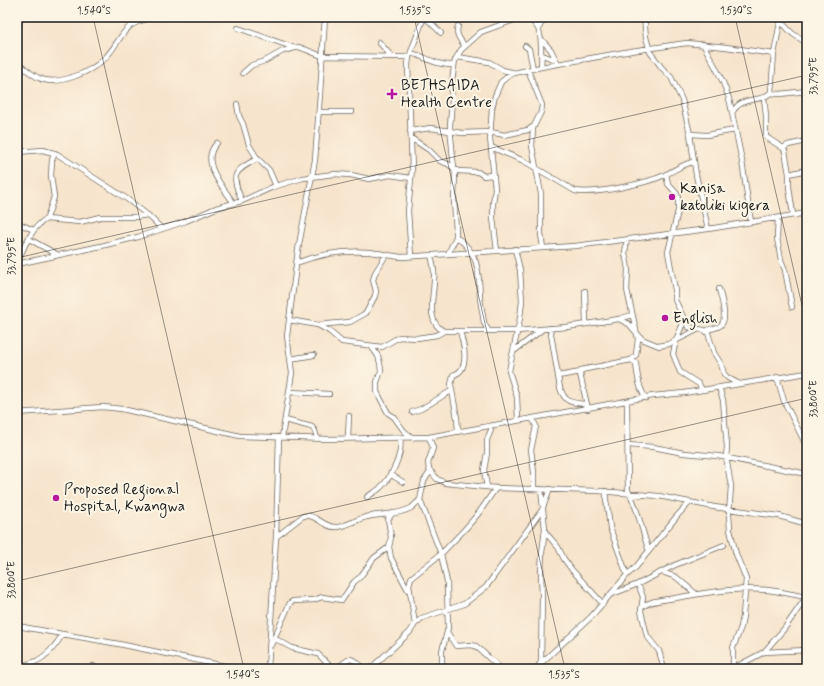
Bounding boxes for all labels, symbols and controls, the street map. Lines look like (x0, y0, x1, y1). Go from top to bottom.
text: 1.540°S (77, 4, 111, 18)
text: 1.535°S (399, 4, 431, 18)
text: 1.530°S (720, 4, 752, 18)
text: 33.795°E (807, 57, 821, 95)
place label: BETHSAIDA Health Centre (401, 76, 492, 113)
marker: BETHSAIDA Health Centre (386, 88, 398, 100)
place label: Kanisa katoliki kigera (680, 179, 770, 217)
marker: Kanisa katoliki kigera (667, 192, 677, 202)
text: 33.795°E (5, 237, 19, 275)
place label: English (673, 309, 718, 330)
marker: English (660, 313, 670, 323)
text: 33.800°E (807, 380, 821, 418)
place label: Proposed Regional Hospital, Kwangwa (64, 480, 185, 518)
marker: Proposed Regional Hospital, Kwangwa (51, 493, 61, 503)
text: 33.800°E (5, 561, 19, 599)
text: 1.540°S (226, 668, 260, 682)
text: 1.535°S (548, 668, 580, 682)

